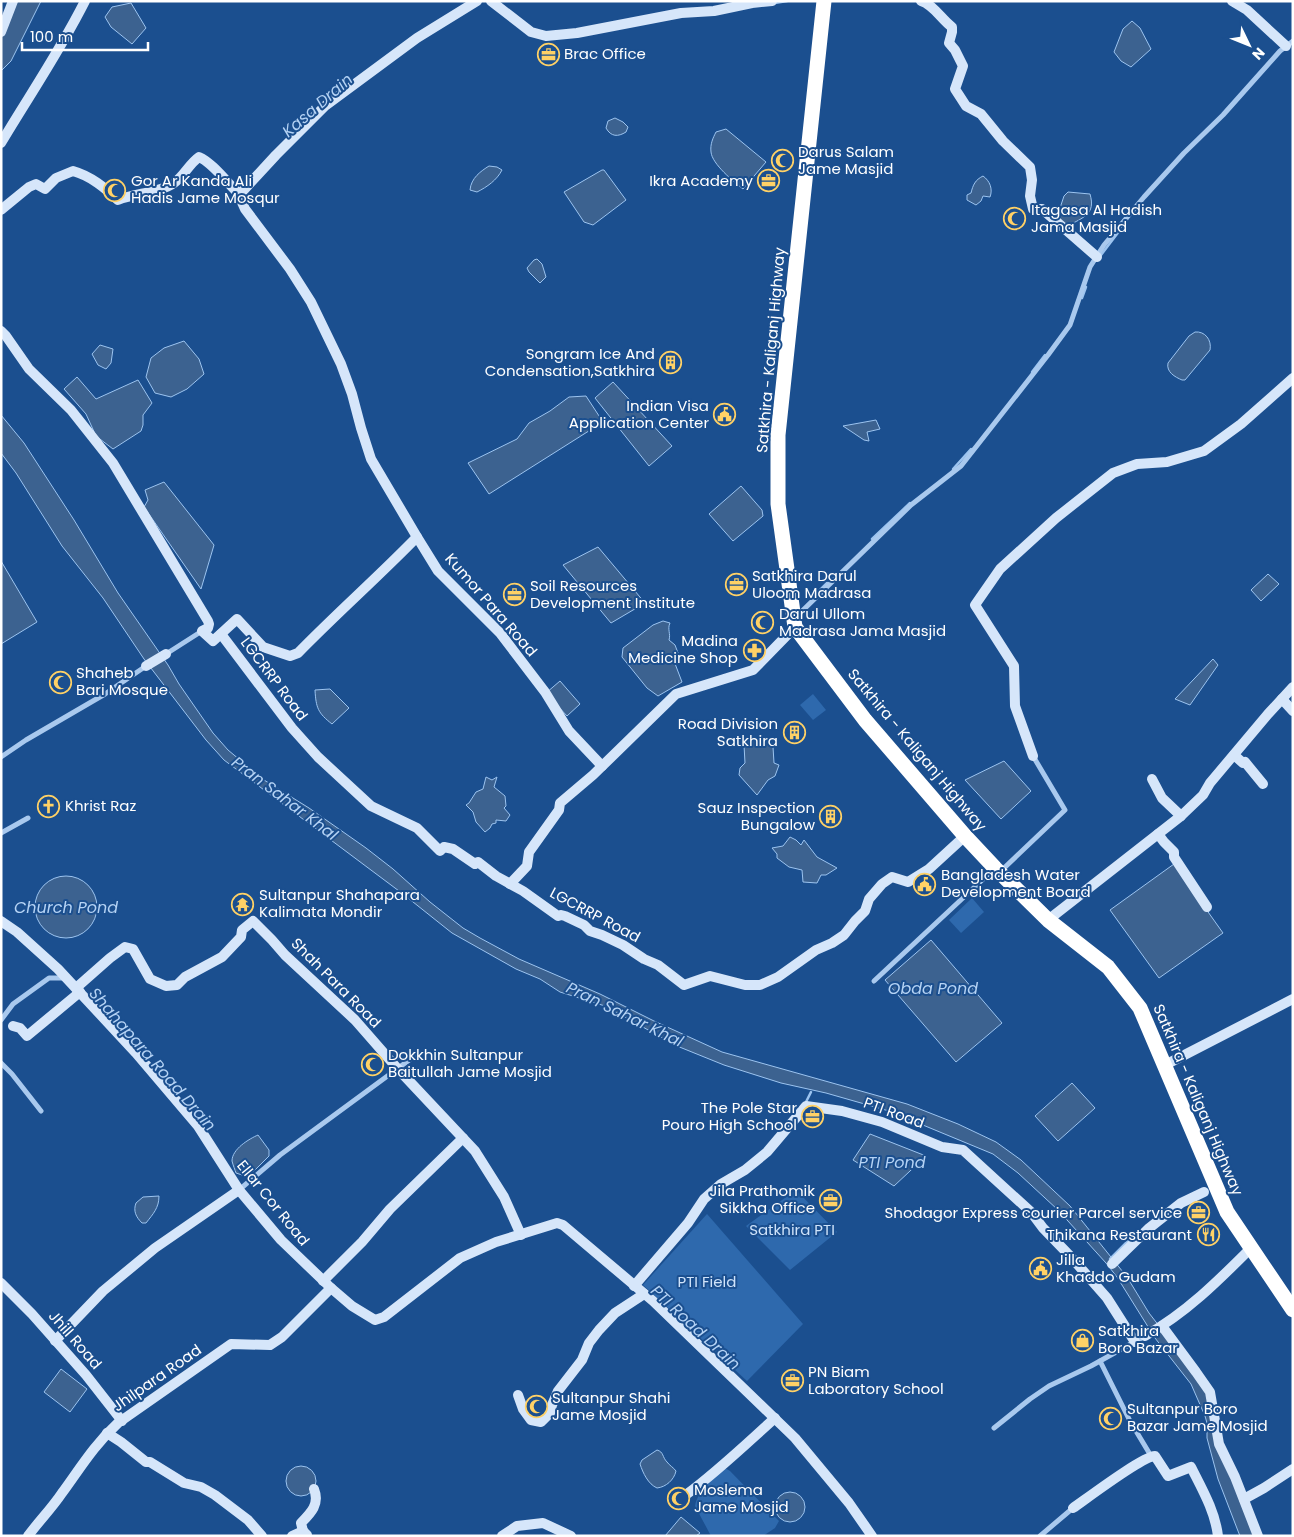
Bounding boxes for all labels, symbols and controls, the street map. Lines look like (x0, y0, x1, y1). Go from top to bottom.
scale bar (22, 20, 149, 52)
north arrow (1224, 20, 1274, 70)
text: 100 m (30, 26, 73, 47)
office icon: Brac Office (536, 42, 560, 66)
place label: Brac Office (564, 43, 646, 64)
text: N (1248, 43, 1269, 65)
water label: Kasa Drain (277, 68, 358, 142)
place label: Darus Salam Jame Masjid (798, 141, 894, 179)
mosque icon: Darus Salam Jame Masjid (770, 149, 794, 173)
office icon: Ikra Academy (757, 169, 781, 193)
place label: Gor Ar Kanda Ali Hadis Jame Mosqur (131, 170, 280, 208)
place label: Ikra Academy (649, 170, 754, 191)
mosque icon: Gor Ar Kanda Ali Hadis Jame Mosqur (103, 178, 127, 202)
place label: Itagasa Al Hadish Jama Masjid (1031, 199, 1162, 237)
mosque icon: Itagasa Al Hadish Jama Masjid (1003, 207, 1027, 231)
street label: Satkhira - Kaliganj Highway (751, 246, 790, 454)
place label: Songram Ice And Condensation,Satkhira (485, 343, 655, 381)
building icon: Songram Ice And Condensation,Satkhira (659, 351, 683, 375)
place label: Indian Visa Application Center (569, 395, 709, 433)
public building icon: Indian Visa Application Center (713, 403, 737, 427)
street label: Kumor Para Road (441, 548, 542, 661)
place label: Satkhira Darul Uloom Madrasa (752, 565, 871, 603)
office icon: Satkhira Darul Uloom Madrasa (724, 573, 748, 597)
place label: Soil Resources Development Institute (530, 575, 695, 613)
office icon: Soil Resources Development Institute (502, 583, 526, 607)
place label: Darul Ullom Madrasa Jama Masjid (779, 603, 946, 641)
mosque icon: Darul Ullom Madrasa Jama Masjid (751, 611, 775, 635)
place label: Madina Medicine Shop (628, 630, 738, 668)
street label: LGCRRP Road (236, 633, 313, 725)
pharmacy icon: Madina Medicine Shop (742, 638, 766, 662)
place label: Shaheb Bari Mosque (76, 662, 168, 700)
street label: Satkhira - Kaliganj Highway (843, 664, 992, 836)
mosque icon: Shaheb Bari Mosque (48, 670, 72, 694)
place label: Road Division Satkhira (678, 713, 778, 751)
building icon: Road Division Satkhira (782, 721, 806, 745)
water label: Pran Sahar Khal (227, 751, 343, 846)
church icon: Khrist Raz (37, 794, 61, 818)
place label: Khrist Raz (65, 795, 136, 816)
place label: Sauz Inspection Bungalow (698, 797, 816, 835)
building icon: Sauz Inspection Bungalow (819, 805, 843, 829)
place label: Bangladesh Water Development Board (941, 864, 1091, 902)
public building icon: Bangladesh Water Development Board (913, 872, 937, 896)
street label: LGCRRP Road (546, 882, 644, 947)
place label: Sultanpur Shahapara Kalimata Mondir (259, 884, 420, 922)
temple icon: Sultanpur Shahapara Kalimata Mondir (231, 892, 255, 916)
water label: Church Pond (14, 896, 118, 919)
street label: Shah Para Road (287, 933, 386, 1032)
water label: Pran Sahar Khal (562, 976, 687, 1053)
water label: Obda Pond (888, 977, 978, 1000)
water label: Shahapara Road Drain (84, 983, 221, 1136)
street label: Satkhira - Kaliganj Highway (1149, 1001, 1249, 1199)
place label: Dokkhin Sultanpur Baitullah Jame Mosjid (388, 1044, 552, 1082)
mosque icon: Dokkhin Sultanpur Baitullah Jame Mosjid (360, 1052, 384, 1076)
street label: PTI Road (861, 1092, 928, 1133)
place label: The Pole Star Pouro High School (662, 1097, 797, 1135)
office icon: The Pole Star Pouro High School (801, 1105, 825, 1129)
water label: PTI Pond (858, 1151, 926, 1174)
street label: Ellar Cor Road (232, 1155, 314, 1250)
place label: Jila Prathomik Sikkha Office (710, 1180, 815, 1218)
office icon: Jila Prathomik Sikkha Office (819, 1188, 843, 1212)
office icon: Shodagor Express courier Parcel service (1186, 1201, 1210, 1225)
place label: Shodagor Express courier Parcel service (885, 1202, 1182, 1223)
park label: Satkhira PTI (749, 1219, 835, 1240)
restaurant icon: Thikana Restaurant (1196, 1223, 1220, 1247)
place label: Thikana Restaurant (1047, 1224, 1192, 1245)
place label: Jilla Khaddo Gudam (1056, 1249, 1176, 1287)
public building icon: Jilla Khaddo Gudam (1028, 1257, 1052, 1281)
park label: PTI Field (678, 1271, 736, 1292)
water label: PTI Road Drain (646, 1280, 746, 1375)
street label: Jhill Road (44, 1306, 107, 1374)
place label: Satkhira Boro Bazar (1098, 1320, 1178, 1358)
shop icon: Satkhira Boro Bazar (1070, 1328, 1094, 1352)
street label: Jhilpara Road (108, 1339, 205, 1416)
place label: PN Biam Laboratory School (808, 1361, 944, 1399)
office icon: PN Biam Laboratory School (780, 1369, 804, 1393)
place label: Sultanpur Shahi Jame Mosjid (552, 1387, 670, 1425)
mosque icon: Sultanpur Shahi Jame Mosjid (524, 1395, 548, 1419)
place label: Sultanpur Boro Bazar Jame Mosjid (1127, 1398, 1268, 1436)
mosque icon: Sultanpur Boro Bazar Jame Mosjid (1099, 1406, 1123, 1430)
place label: Moslema Jame Mosjid (694, 1479, 789, 1517)
mosque icon: Moslema Jame Mosjid (666, 1487, 690, 1511)

